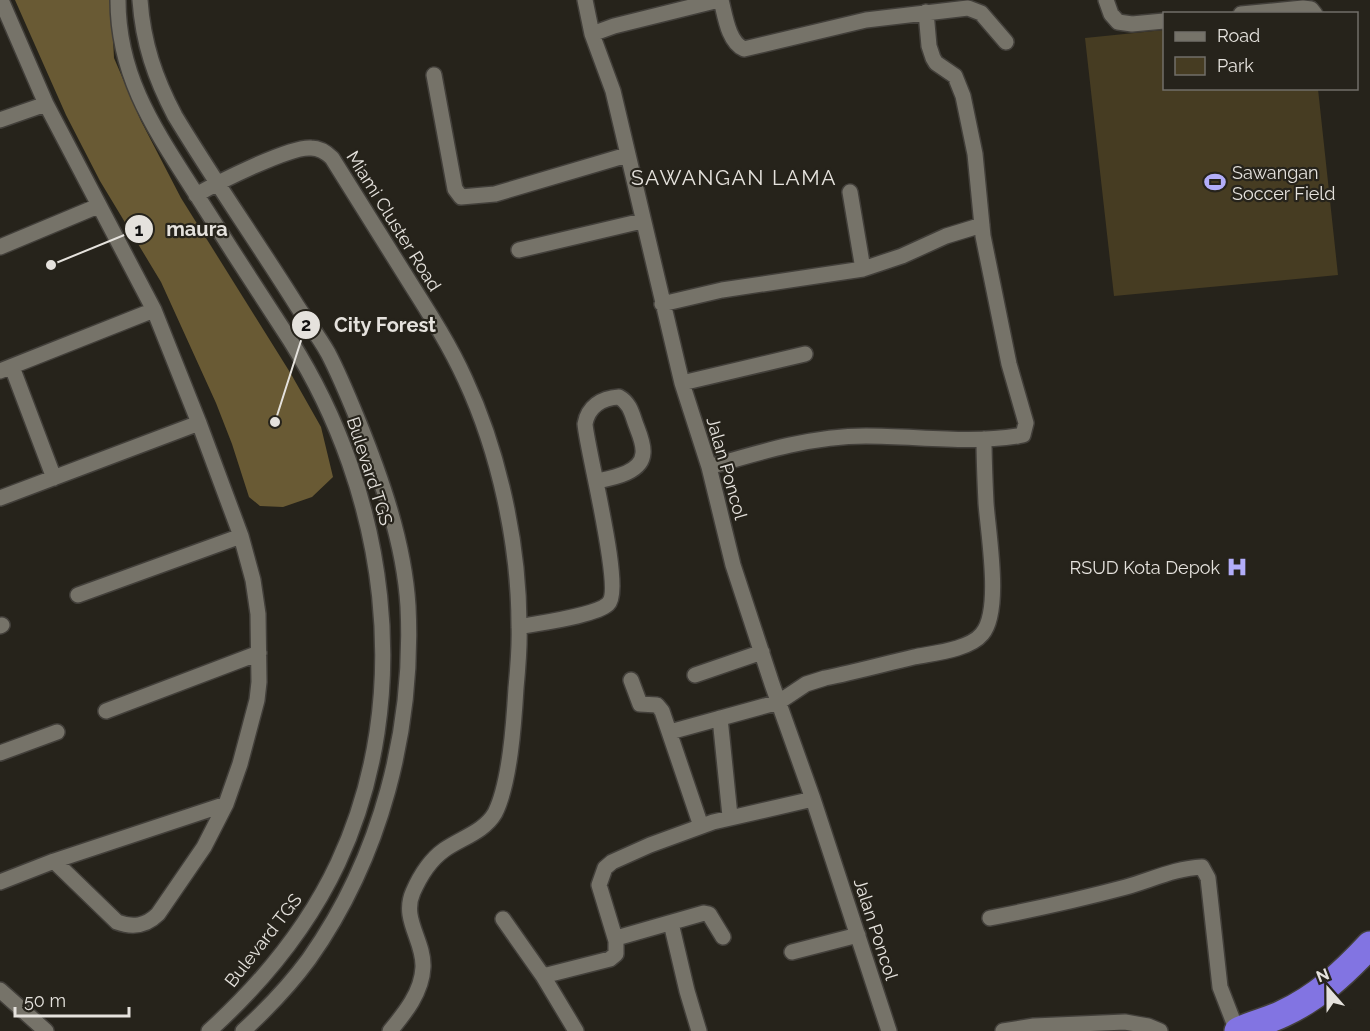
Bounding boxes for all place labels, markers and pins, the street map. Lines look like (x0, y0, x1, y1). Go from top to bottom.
place label: Sawangan Soccer Field (1232, 162, 1335, 204)
sports icon: Sawangan Soccer Field (1203, 170, 1227, 194)
callout: maura (124, 210, 240, 248)
callout: City Forest (291, 306, 448, 344)
hospital icon: RSUD Kota Depok (1225, 555, 1249, 579)
place label: RSUD Kota Depok (1069, 557, 1220, 578)

